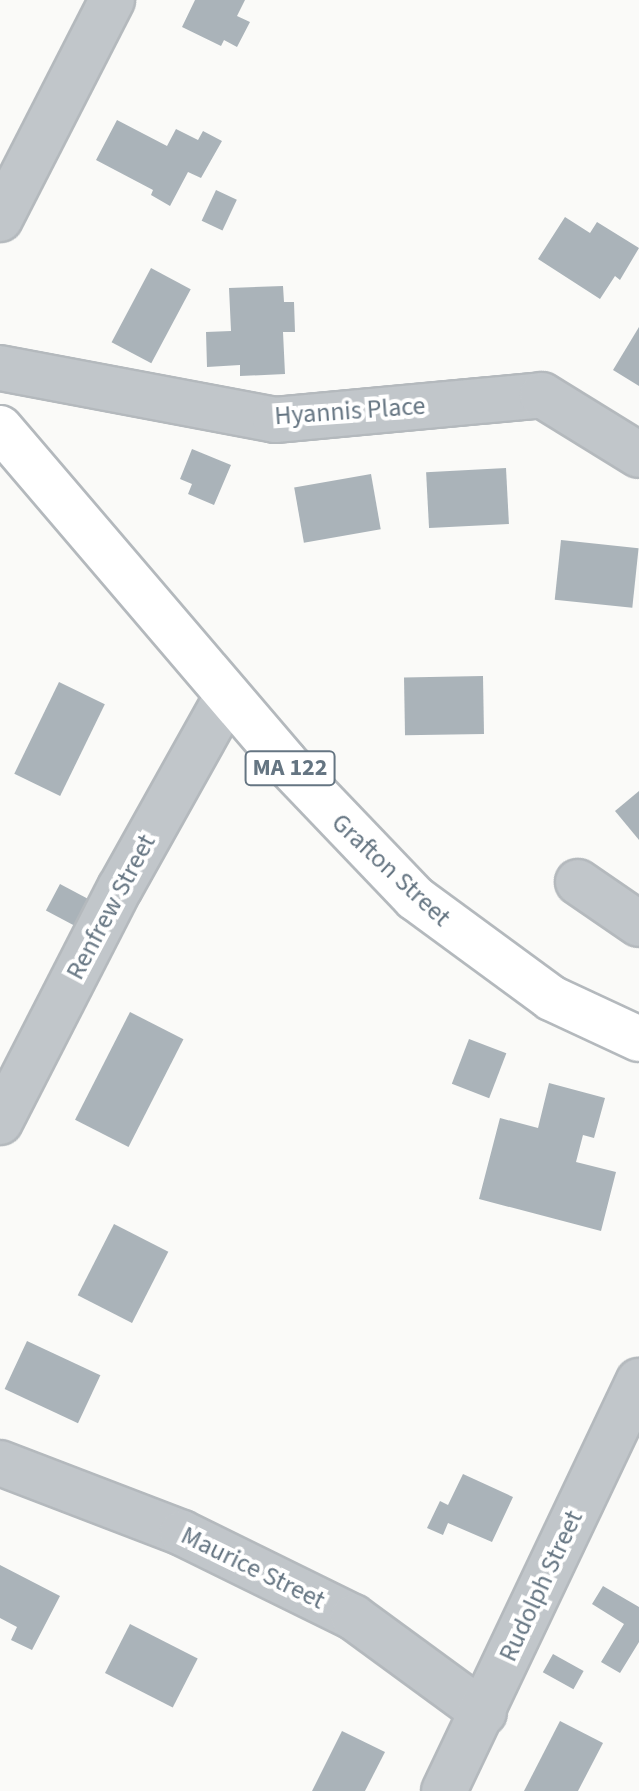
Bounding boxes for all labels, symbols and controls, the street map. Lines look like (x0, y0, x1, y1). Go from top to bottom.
street label: Hyannis Place (273, 390, 427, 432)
road number: MA 122 (244, 748, 336, 788)
street label: Grafton Street (325, 807, 457, 933)
street label: Renfrew Street (60, 829, 162, 985)
street label: Rudolph Street (492, 1506, 590, 1666)
street label: Maurice Street (176, 1520, 330, 1616)

